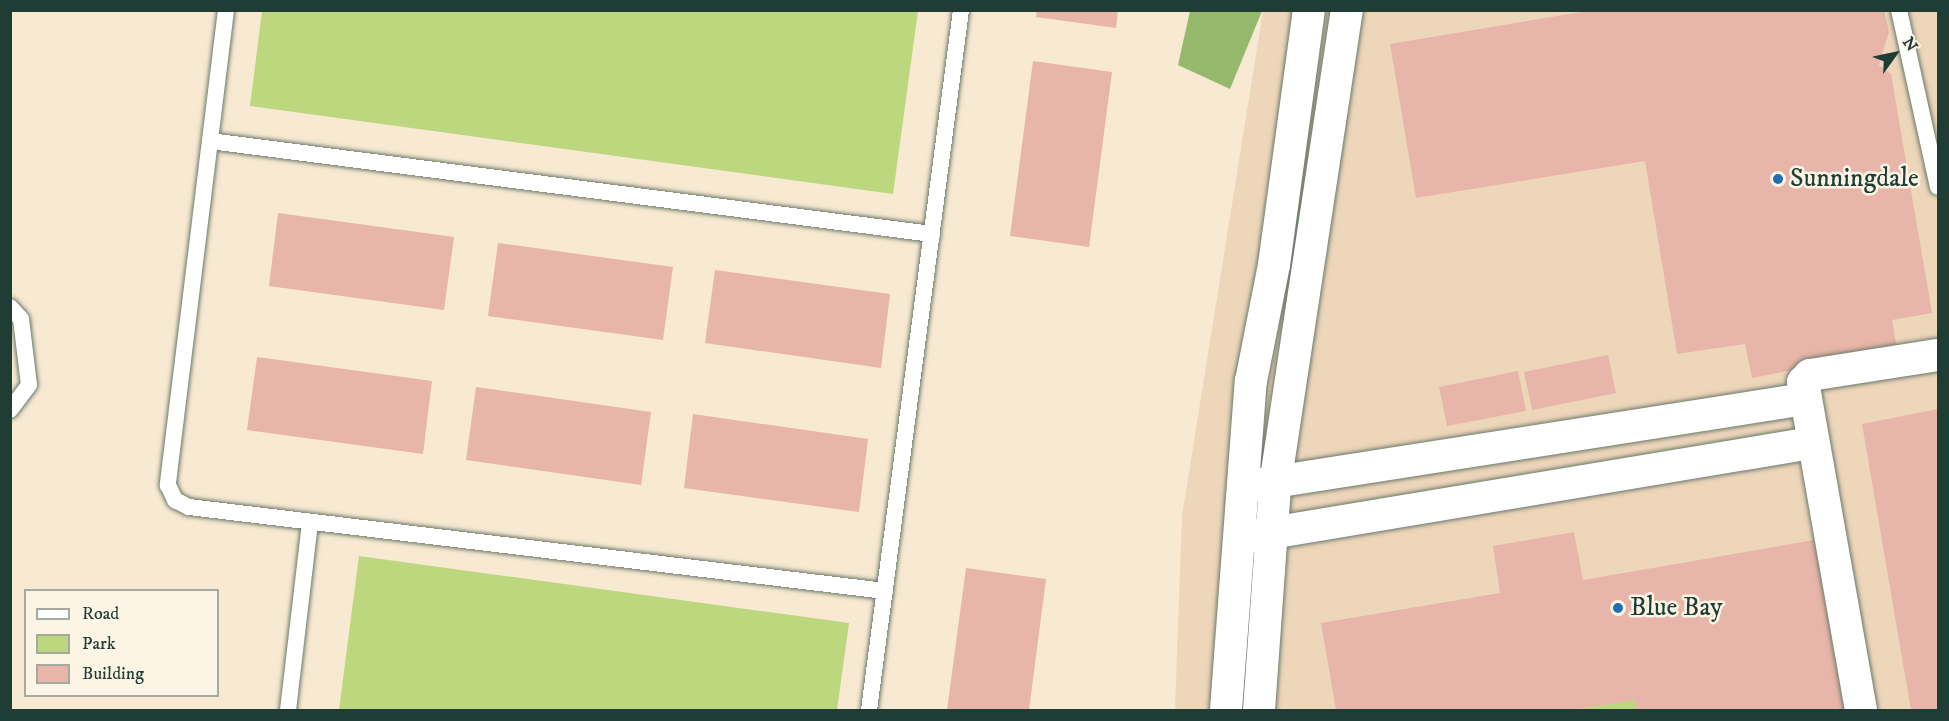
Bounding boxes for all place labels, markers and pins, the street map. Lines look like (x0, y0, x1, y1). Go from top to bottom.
place label: Sunningdale (1790, 163, 1919, 195)
marker: Sunningdale (1771, 172, 1785, 186)
place label: Blue Bay (1630, 592, 1723, 624)
marker: Blue Bay (1611, 601, 1625, 615)

